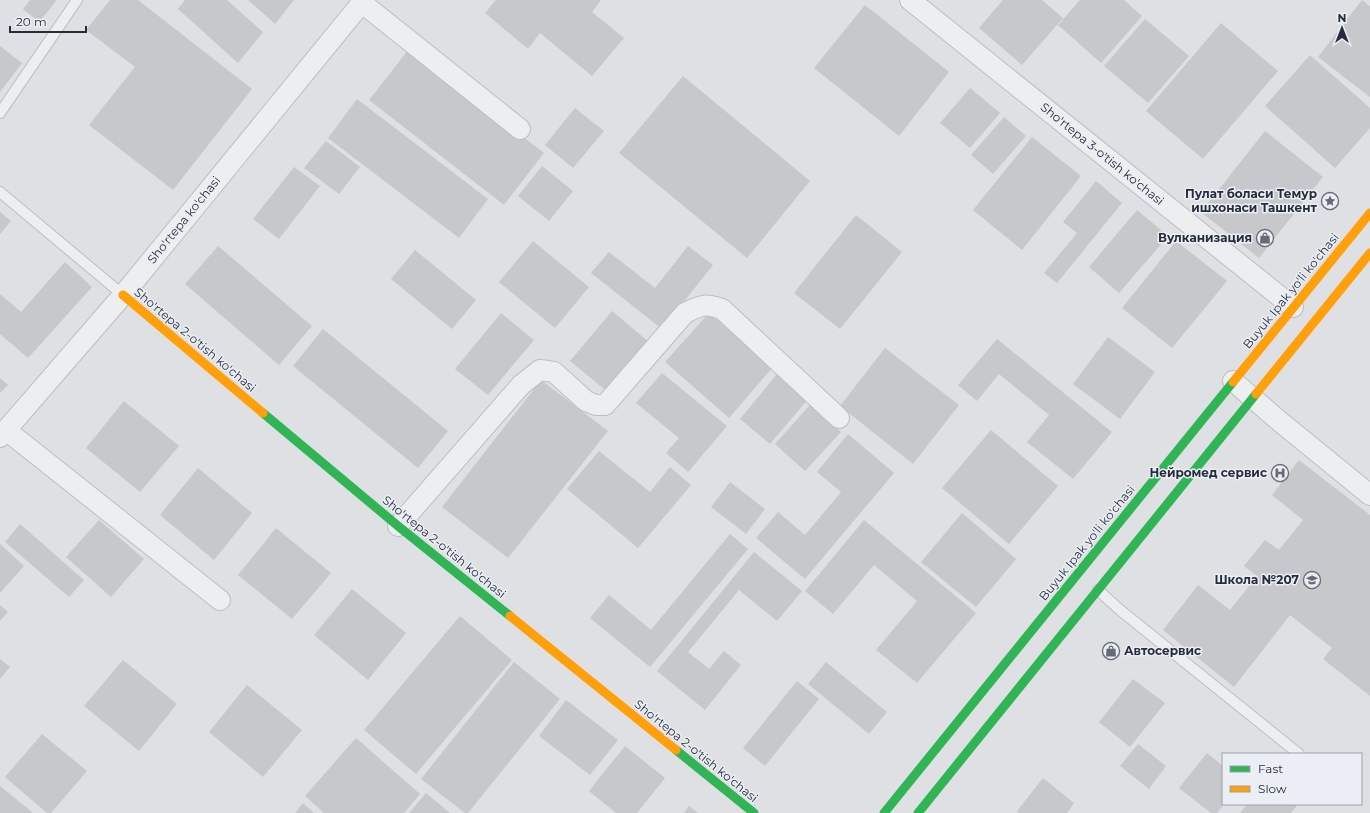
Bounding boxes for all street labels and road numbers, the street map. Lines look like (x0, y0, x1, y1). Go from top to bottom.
street label: Sho'rtepa 3-o'tish ko'chasi (1038, 99, 1167, 208)
street label: Sho'rtepa ko'chasi (144, 173, 223, 266)
street label: Buyuk Ipak yo'li ko'chasi (1239, 230, 1342, 351)
street label: Sho'rtepa 2-o'tish ko'chasi (131, 284, 259, 395)
street label: Buyuk Ipak yo'li ko'chasi (1035, 482, 1138, 603)
street label: Sho'rtepa 2-o'tish ko'chasi (380, 492, 509, 601)
street label: Sho'rtepa 2-o'tish ko'chasi (632, 696, 761, 805)

